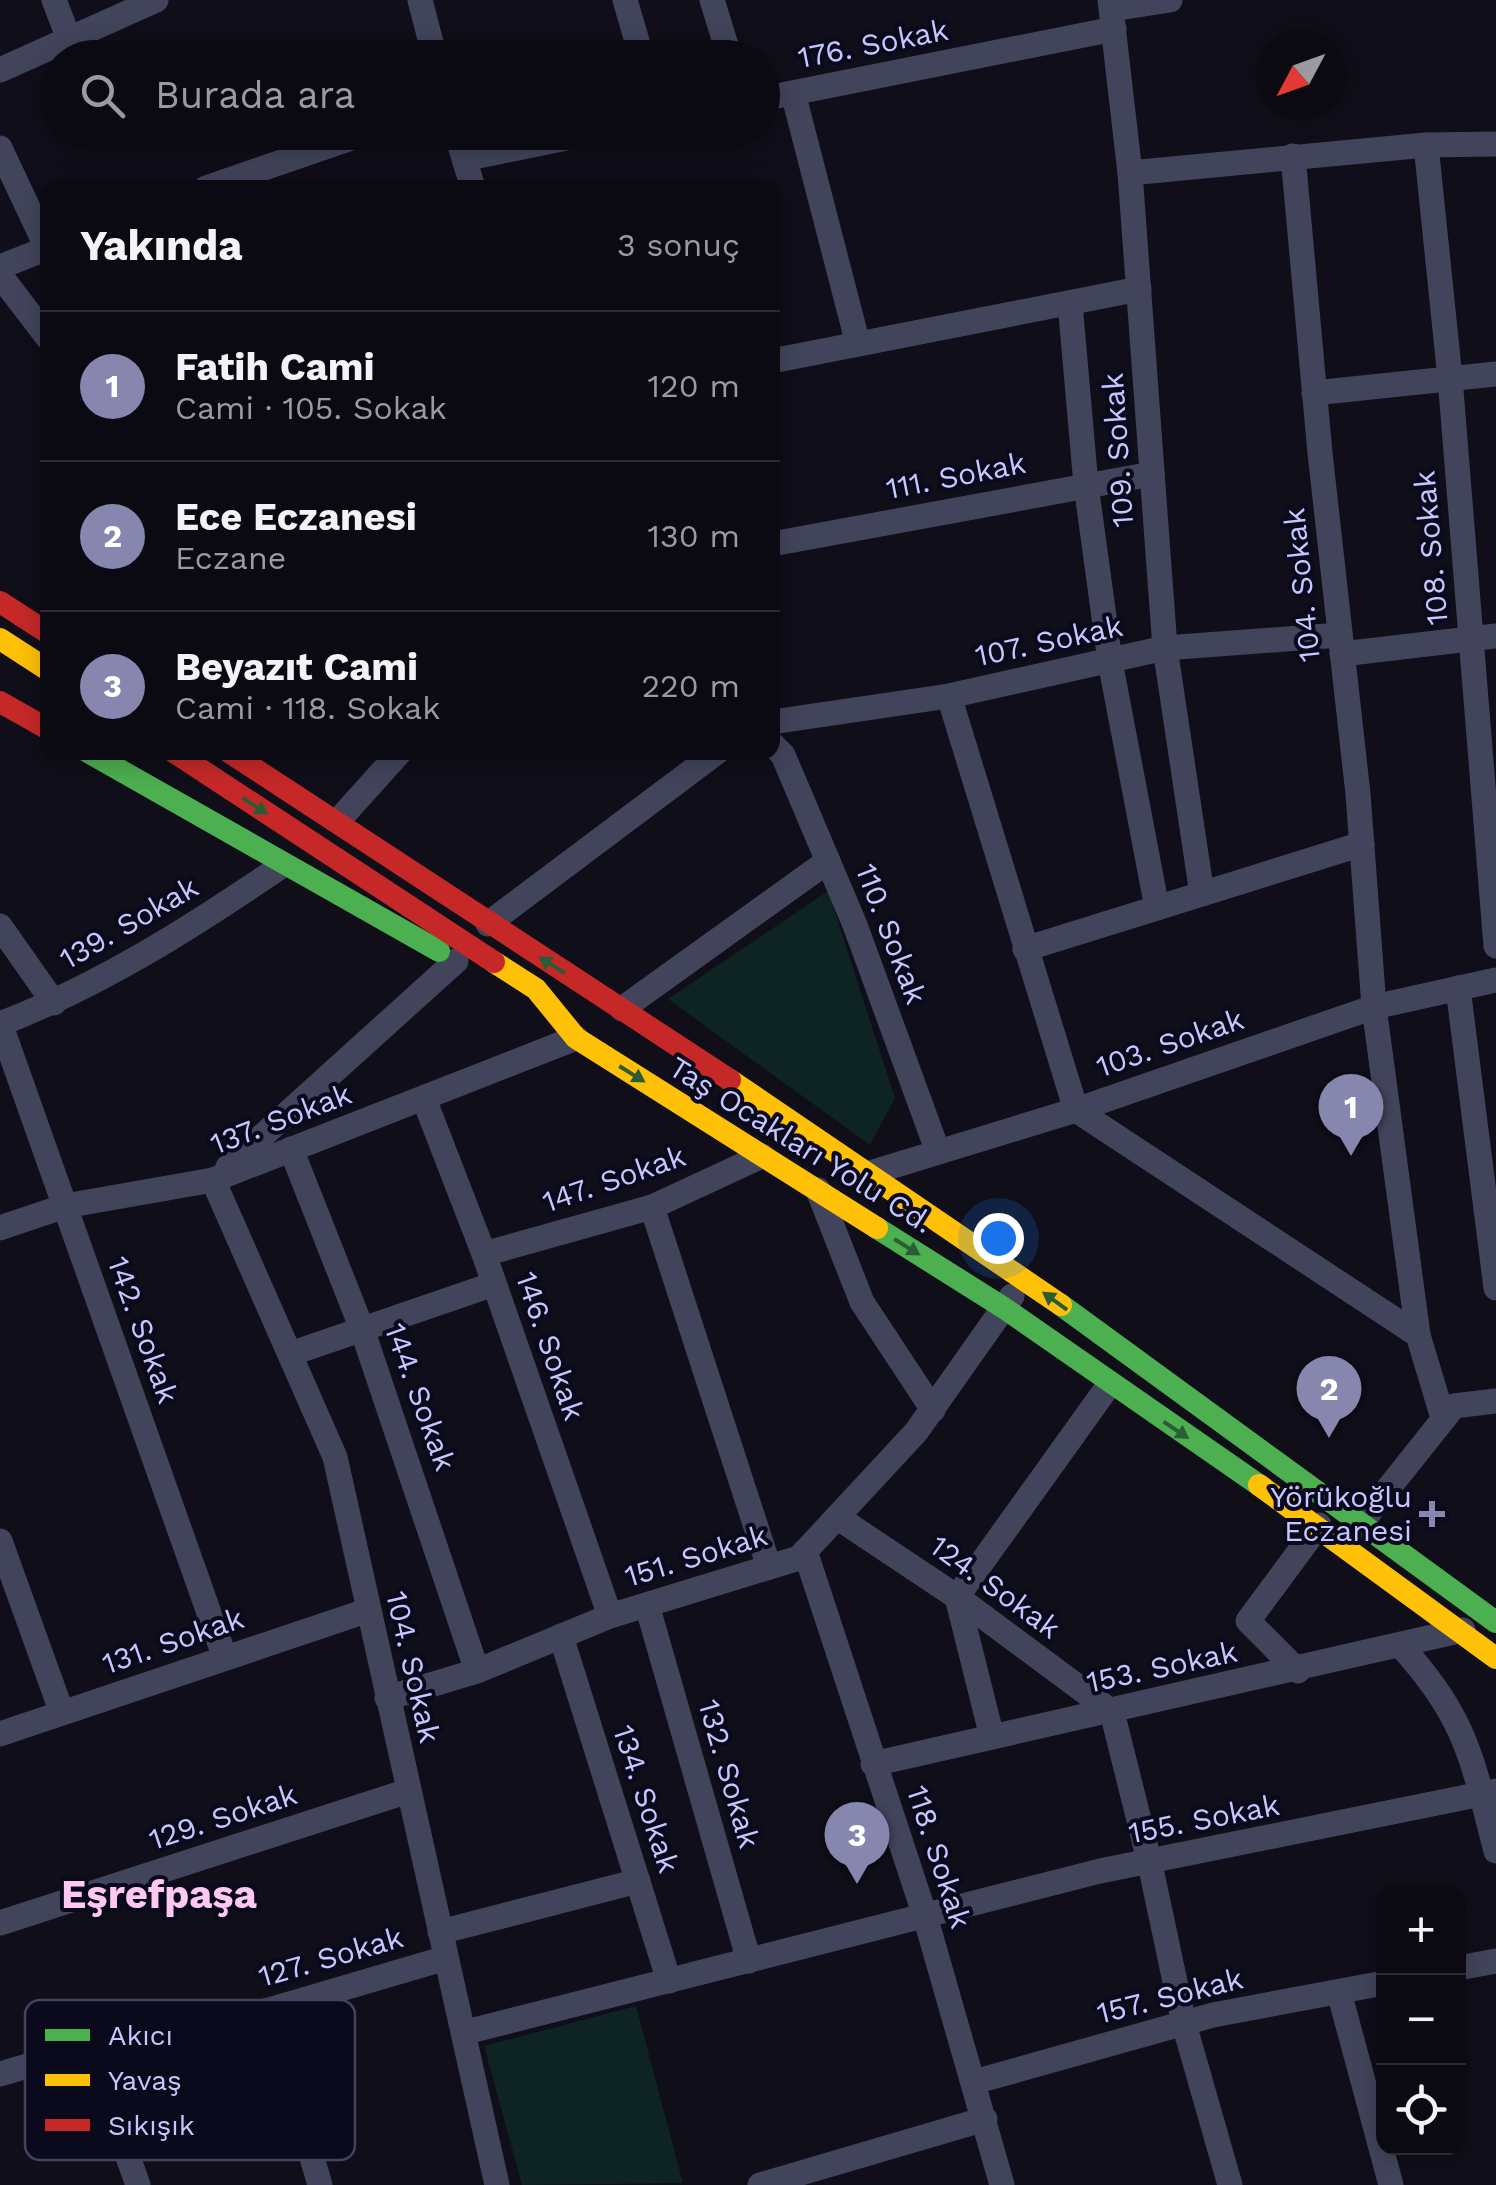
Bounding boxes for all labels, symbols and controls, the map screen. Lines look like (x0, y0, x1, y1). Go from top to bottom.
street label: 176. Sokak (795, 12, 951, 75)
north arrow (1256, 30, 1346, 120)
search box (40, 40, 780, 150)
icon: search (75, 68, 130, 123)
text: Burada ara (155, 73, 355, 117)
text: Yakında (80, 221, 243, 270)
text: 3 sonuç (617, 226, 740, 264)
text: Fatih Cami (175, 345, 375, 389)
text: 1 (106, 367, 119, 405)
text: 120 m (648, 367, 740, 405)
street label: 109. Sokak (1095, 372, 1140, 528)
text: Cami · 105. Sokak (175, 389, 447, 427)
street label: 111. Sokak (883, 445, 1029, 506)
street label: 108. Sokak (1406, 469, 1455, 627)
text: Ece Eczanesi (175, 495, 417, 539)
street label: 104. Sokak (1276, 506, 1327, 664)
text: 2 (103, 517, 122, 555)
text: 130 m (648, 517, 740, 555)
text: Eczane (175, 539, 286, 577)
street label: 107. Sokak (972, 608, 1126, 673)
text: Beyazıt Cami (175, 645, 418, 689)
text: 3 (103, 667, 122, 705)
text: 220 m (641, 667, 740, 705)
text: Cami · 118. Sokak (175, 689, 440, 727)
one-way arrow (242, 796, 269, 814)
street label: 110. Sokak (849, 859, 934, 1009)
street label: 139. Sokak (54, 869, 204, 976)
one-way arrow (538, 956, 565, 975)
street label: 103. Sokak (1092, 1001, 1248, 1084)
street label: Taş Ocakları Yolu Cd. (663, 1049, 940, 1240)
one-way arrow (619, 1064, 646, 1082)
pin: 1 (1318, 1074, 1384, 1156)
street label: 137. Sokak (205, 1076, 356, 1161)
street label: 147. Sokak (538, 1138, 690, 1219)
your location (973, 1213, 1024, 1264)
one-way arrow (893, 1238, 921, 1256)
street label: 142. Sokak (101, 1252, 186, 1408)
street label: 146. Sokak (509, 1267, 592, 1425)
one-way arrow (1042, 1291, 1068, 1311)
street label: 144. Sokak (378, 1318, 463, 1475)
pin: 2 (1296, 1356, 1362, 1438)
one-way arrow (1162, 1420, 1189, 1439)
place label: Yörükoğlu Eczanesi (1270, 1479, 1412, 1548)
marker: Yörükoğlu Eczanesi (1421, 1503, 1443, 1525)
street label: 151. Sokak (620, 1517, 771, 1594)
street label: 124. Sokak (923, 1528, 1067, 1646)
street label: 104. Sokak (379, 1588, 448, 1746)
street label: 131. Sokak (98, 1600, 248, 1681)
street label: 153. Sokak (1084, 1634, 1240, 1700)
street label: 132. Sokak (692, 1696, 767, 1852)
street label: 134. Sokak (606, 1721, 687, 1877)
street label: 129. Sokak (144, 1776, 301, 1857)
street label: 118. Sokak (900, 1781, 979, 1933)
street label: 155. Sokak (1126, 1787, 1282, 1850)
pin: 3 (824, 1802, 890, 1884)
district label: Eşrefpaşa (61, 1871, 257, 1918)
map controls (1376, 1885, 1466, 2155)
button: + (1376, 1885, 1466, 1975)
street label: 127. Sokak (255, 1919, 407, 1994)
street label: 157. Sokak (1093, 1960, 1247, 2031)
button: − (1376, 1975, 1466, 2065)
legend (25, 2000, 355, 2160)
text: Akıcı (108, 2019, 173, 2052)
text: Yavaş (108, 2064, 182, 2097)
button: locate (1376, 2065, 1466, 2155)
text: Sıkışık (108, 2109, 195, 2142)

